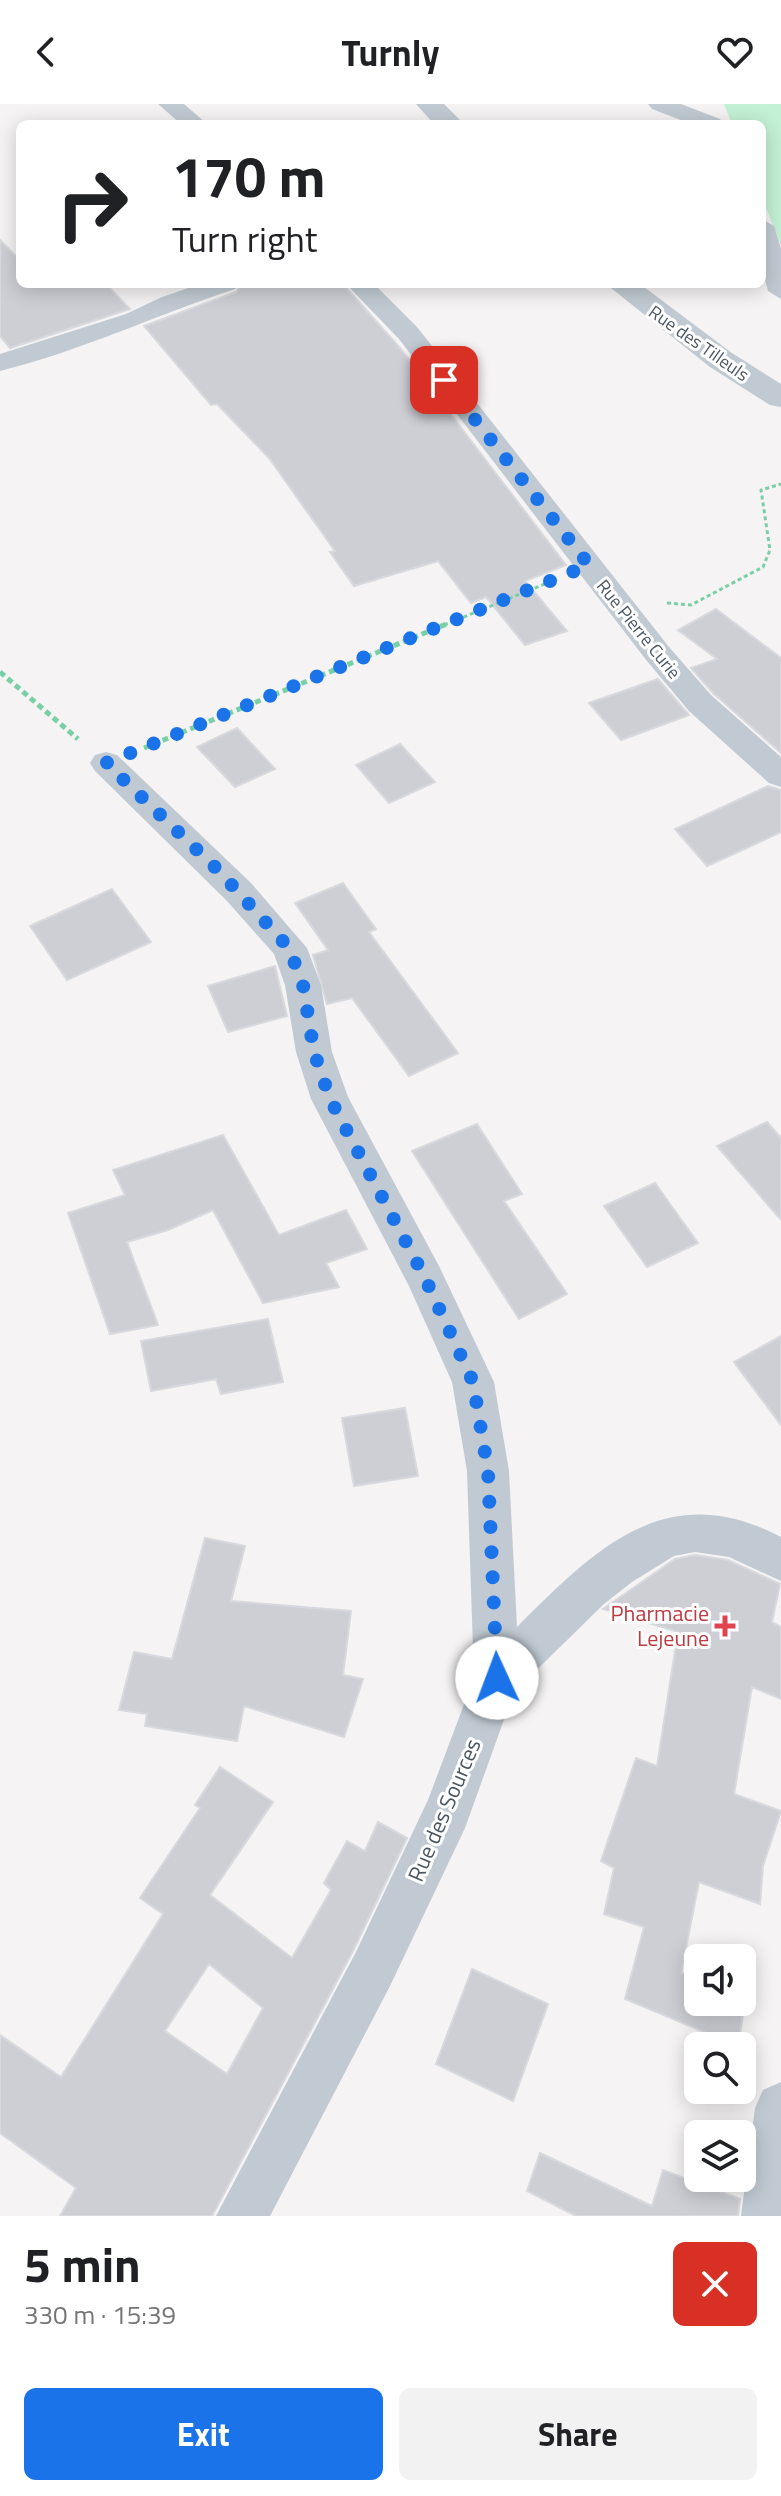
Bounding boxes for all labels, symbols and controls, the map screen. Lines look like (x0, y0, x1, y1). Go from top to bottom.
text: Turnly (342, 25, 439, 80)
icon: back (24, 30, 68, 74)
icon: heart (713, 30, 757, 74)
text: 170 m (172, 134, 325, 219)
icon: right (40, 152, 144, 256)
text: Turn right (172, 211, 317, 266)
street label: Rue des Tilleuls (643, 298, 755, 388)
pin (410, 346, 478, 414)
icon: arrive (422, 358, 466, 402)
street label: Rue Pierre Curie (590, 573, 688, 685)
place label: Pharmacie Lejeune (611, 1596, 709, 1655)
marker: Pharmacie Lejeune (716, 1617, 734, 1635)
position arrow (455, 1636, 539, 1720)
street label: Rue des Sources (399, 1733, 489, 1887)
map controls (684, 1944, 756, 2192)
button: sound (684, 1944, 756, 2016)
button: search (684, 2032, 756, 2104)
button: layers (684, 2120, 756, 2192)
text: 5 min (24, 2228, 141, 2301)
button: close (673, 2242, 757, 2326)
text: 330 m · 15:39 (24, 2295, 176, 2334)
button: Exit (24, 2388, 383, 2480)
button: Share (399, 2388, 757, 2480)

